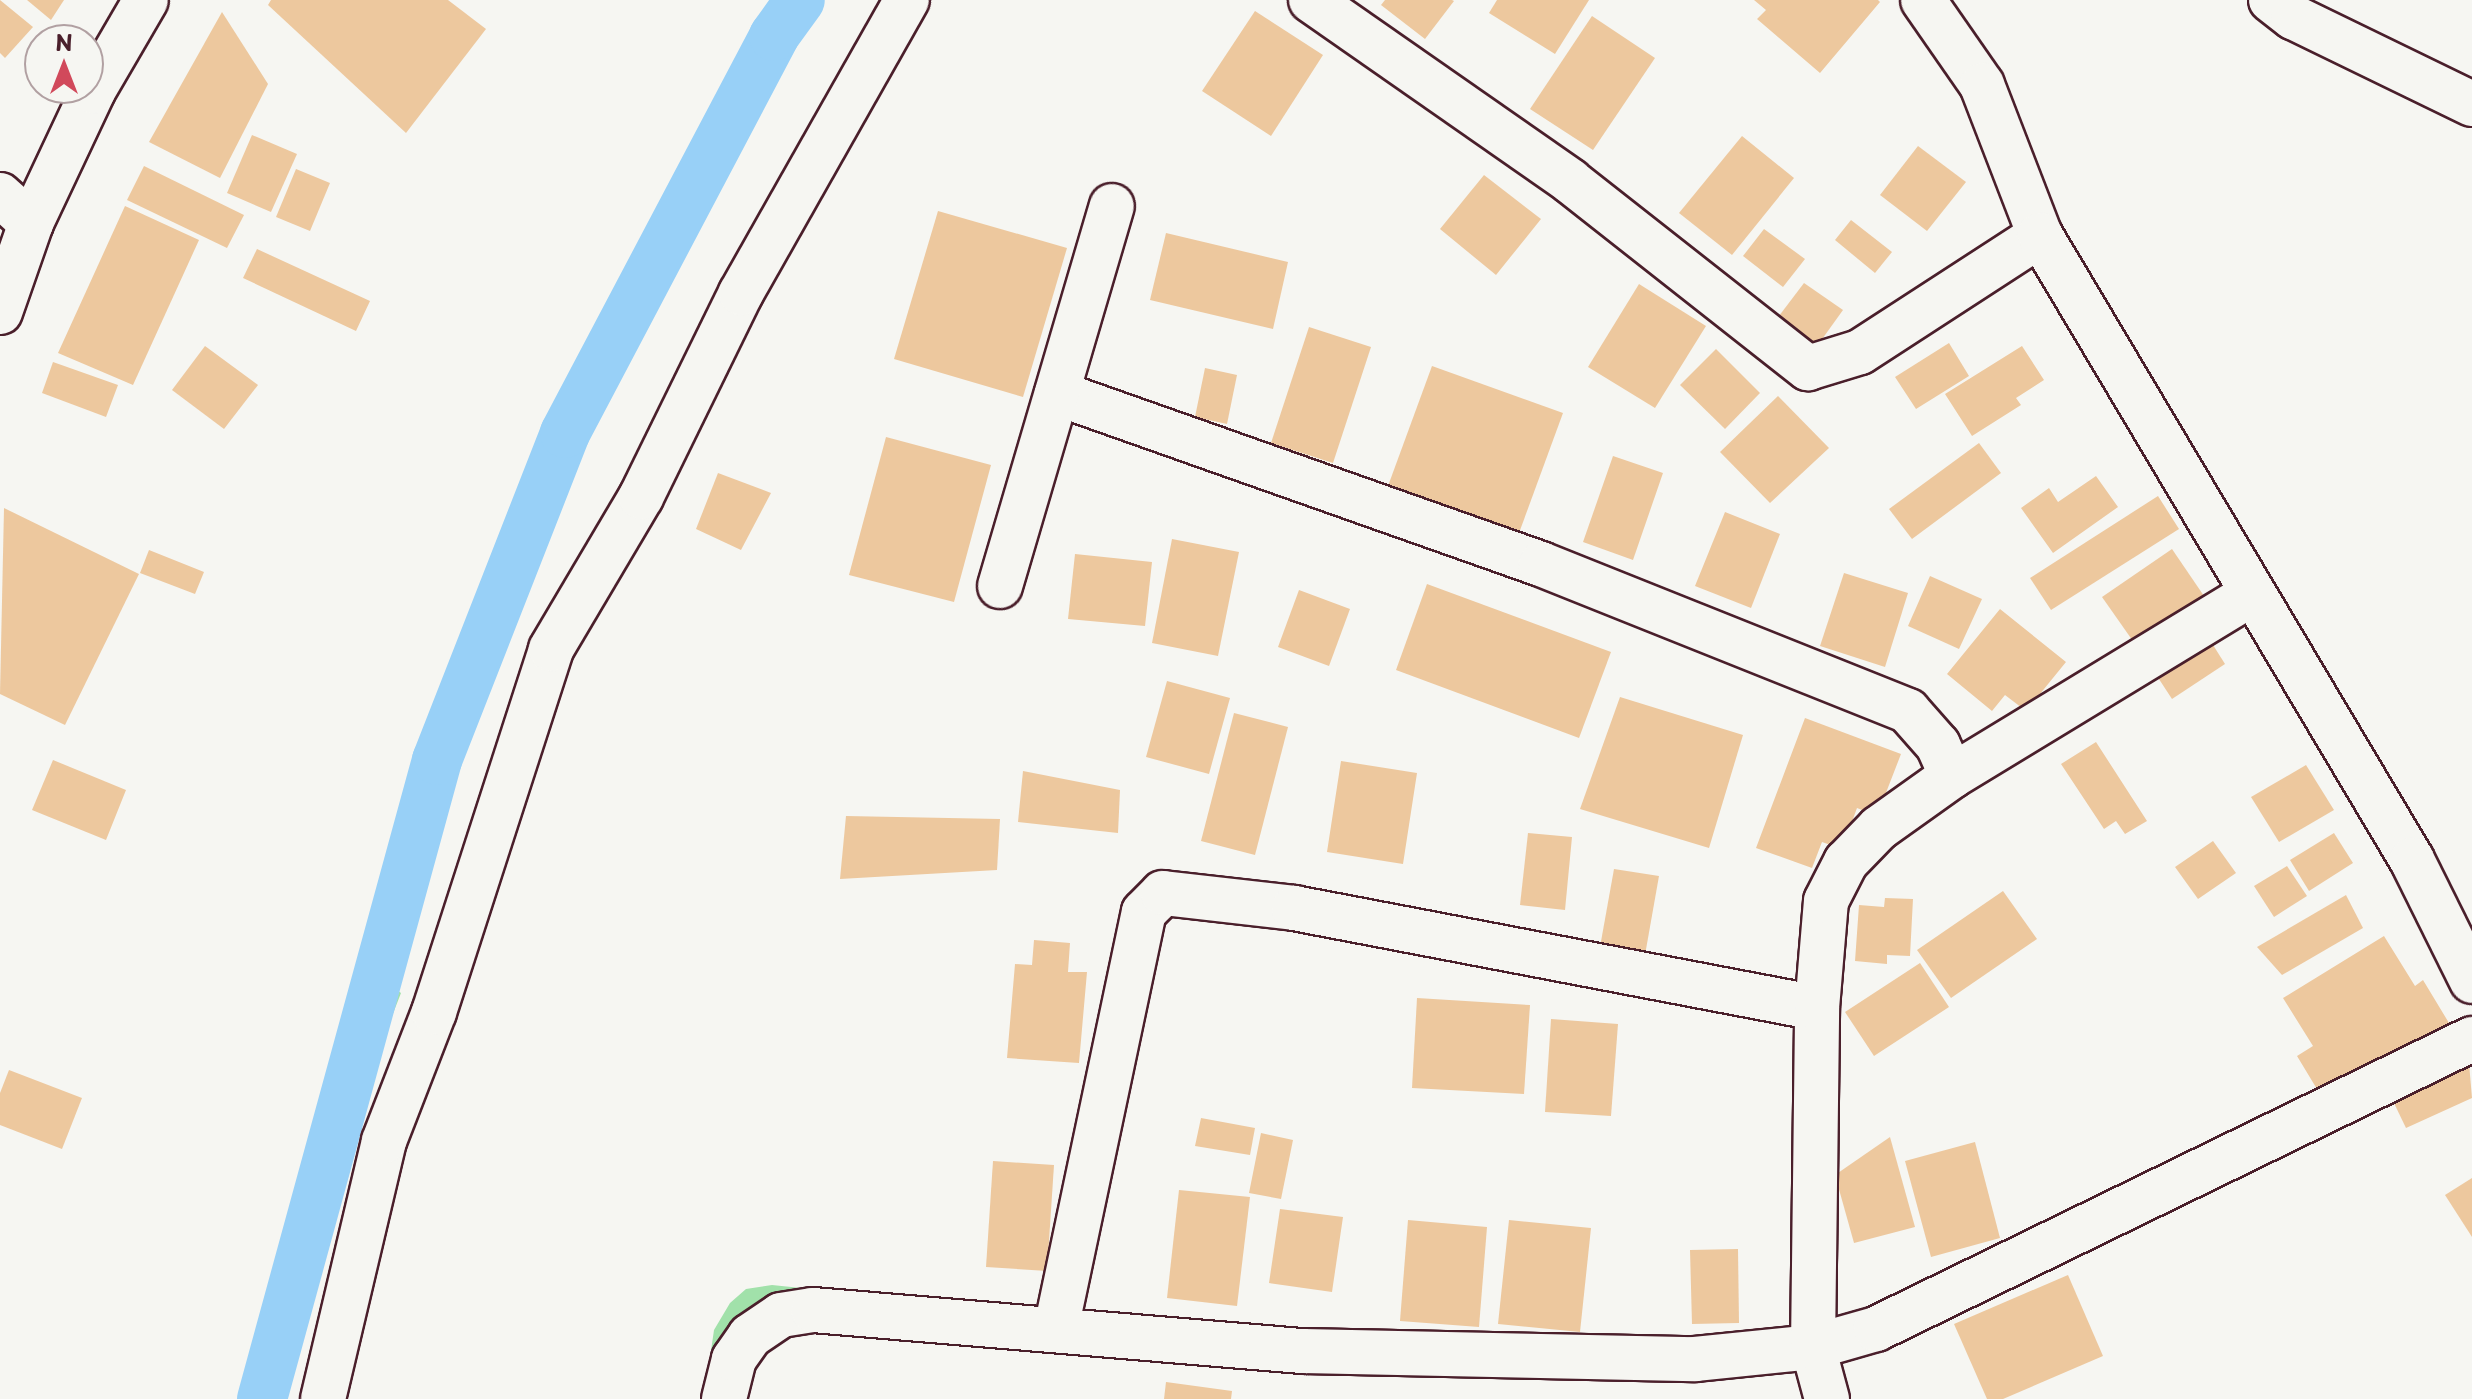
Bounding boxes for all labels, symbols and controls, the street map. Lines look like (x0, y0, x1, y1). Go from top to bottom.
north arrow (24, 24, 104, 104)
text: N (55, 25, 73, 58)

